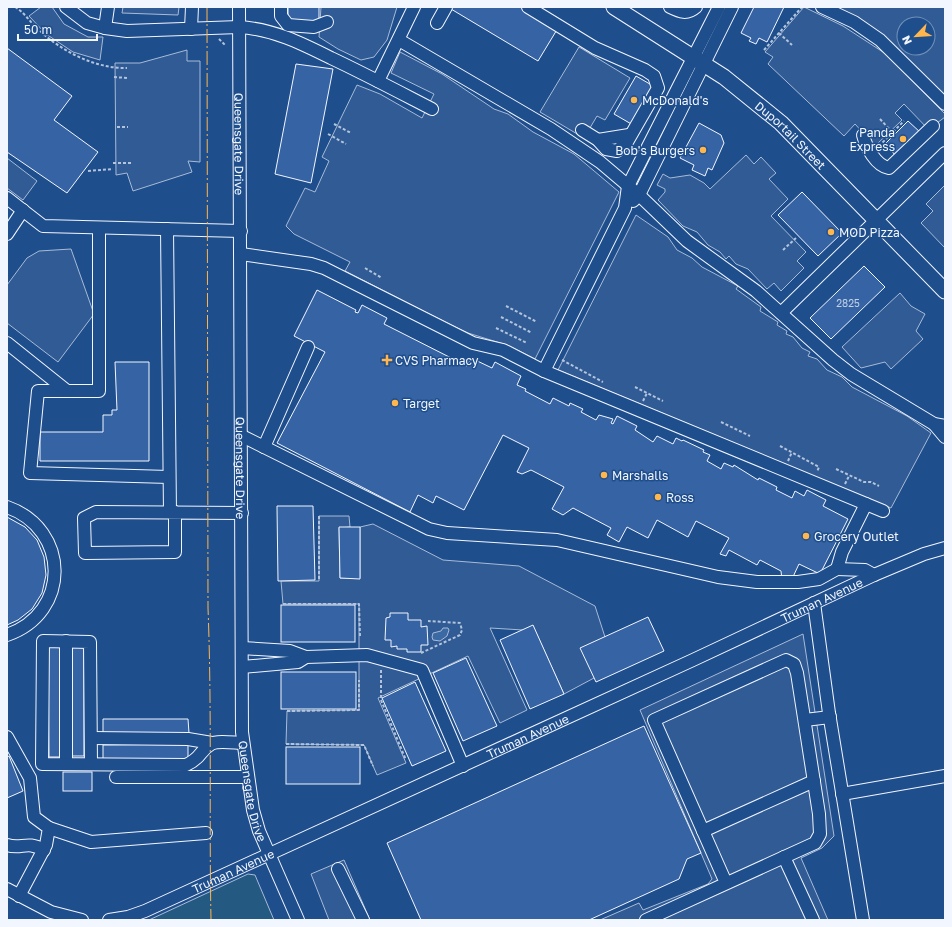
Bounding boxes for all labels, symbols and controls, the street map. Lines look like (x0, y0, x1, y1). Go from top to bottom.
scale bar (18, 16, 97, 42)
north arrow (896, 16, 936, 56)
text: 50 m (24, 22, 52, 37)
text: N (899, 34, 914, 47)
street label: Queensgate Drive (232, 93, 247, 195)
place label: McDonald's (642, 93, 709, 108)
marker: McDonald's (629, 95, 639, 105)
street label: Duportail Street (752, 98, 830, 172)
place label: Panda Express (849, 125, 895, 154)
marker: Panda Express (898, 134, 908, 144)
place label: Bob's Burgers (615, 143, 695, 158)
marker: Bob's Burgers (698, 145, 708, 155)
place label: MOD Pizza (839, 225, 900, 240)
marker: MOD Pizza (826, 227, 836, 237)
house number: 2825 (836, 297, 860, 309)
place label: CVS Pharmacy (395, 353, 479, 368)
marker: CVS Pharmacy (382, 355, 392, 365)
place label: Target (403, 396, 440, 411)
marker: Target (390, 398, 400, 408)
street label: Queensgate Drive (233, 417, 249, 519)
place label: Marshalls (612, 468, 668, 483)
marker: Marshalls (599, 470, 609, 480)
place label: Ross (666, 490, 694, 505)
marker: Ross (653, 492, 663, 502)
place label: Grocery Outlet (814, 529, 899, 544)
marker: Grocery Outlet (801, 531, 811, 541)
street label: Truman Avenue (778, 574, 865, 625)
street label: Truman Avenue (484, 711, 571, 761)
street label: Queensgate Drive (236, 740, 270, 844)
street label: Truman Avenue (190, 845, 276, 896)

